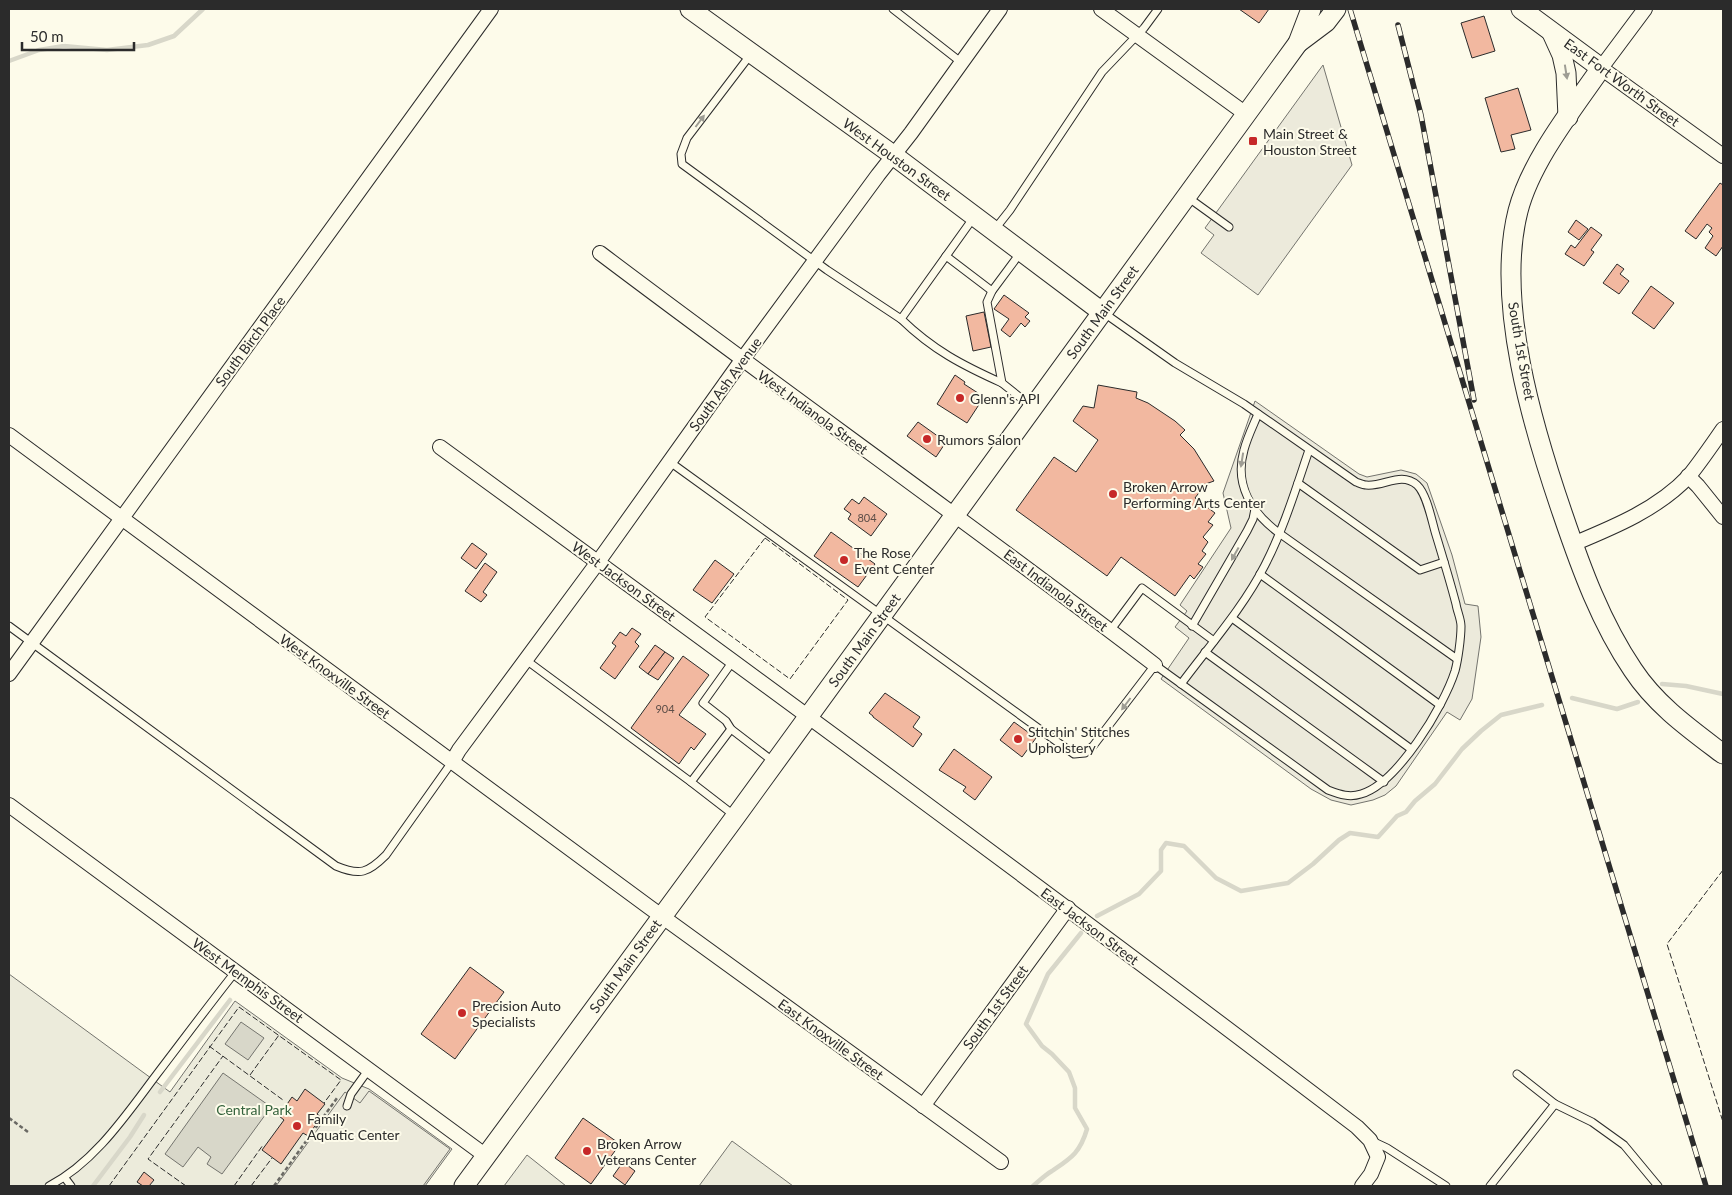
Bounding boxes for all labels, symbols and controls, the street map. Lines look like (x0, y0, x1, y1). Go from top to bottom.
scale bar (22, 20, 135, 52)
text: 50 m (30, 27, 64, 45)
street label: East Fort Worth Street (1561, 34, 1683, 130)
one-way arrow (1562, 65, 1570, 81)
street label: West Houston Street (840, 114, 954, 204)
one-way arrow (695, 115, 706, 128)
place label: Main Street & Houston Street (1263, 125, 1356, 158)
marker: Main Street & Houston Street (1247, 135, 1259, 147)
street label: South Main Street (1062, 262, 1142, 362)
street label: South Birch Place (212, 293, 288, 389)
street label: South 1st Street (1505, 301, 1539, 401)
street label: South Ash Avenue (685, 334, 765, 434)
street label: West Indianola Street (755, 366, 871, 458)
place label: Glenn's API (970, 390, 1040, 407)
marker: Glenn's API (954, 392, 966, 404)
place label: Rumors Salon (937, 431, 1021, 448)
marker: Rumors Salon (921, 433, 933, 445)
one-way arrow (1238, 452, 1246, 468)
place label: Broken Arrow Performing Arts Center (1123, 478, 1265, 511)
marker: Broken Arrow Performing Arts Center (1107, 488, 1119, 500)
house number: 804 (857, 511, 877, 524)
street label: West Jackson Street (569, 538, 679, 624)
place label: The Rose Event Center (854, 544, 934, 577)
street label: East Indianola Street (1001, 545, 1111, 635)
one-way arrow (1230, 547, 1239, 560)
marker: The Rose Event Center (838, 554, 850, 566)
street label: South Main Street (824, 590, 904, 690)
street label: West Knoxville Street (276, 630, 394, 722)
one-way arrow (1120, 697, 1131, 710)
house number: 904 (655, 702, 675, 715)
place label: Stitchin' Stitches Upholstery (1028, 723, 1130, 756)
marker: Stitchin' Stitches Upholstery (1012, 733, 1024, 745)
street label: East Jackson Street (1038, 884, 1142, 968)
street label: South Main Street (585, 916, 665, 1016)
street label: West Memphis Street (189, 934, 307, 1026)
street label: South 1st Street (959, 962, 1031, 1052)
street label: East Knoxville Street (775, 995, 887, 1083)
place label: Precision Auto Specialists (472, 997, 561, 1030)
marker: Precision Auto Specialists (456, 1007, 468, 1019)
park label: Central Park (216, 1101, 293, 1118)
place label: Family Aquatic Center (307, 1110, 400, 1143)
marker: Family Aquatic Center (291, 1120, 303, 1132)
place label: Broken Arrow Veterans Center (597, 1135, 696, 1168)
marker: Broken Arrow Veterans Center (581, 1145, 593, 1157)

